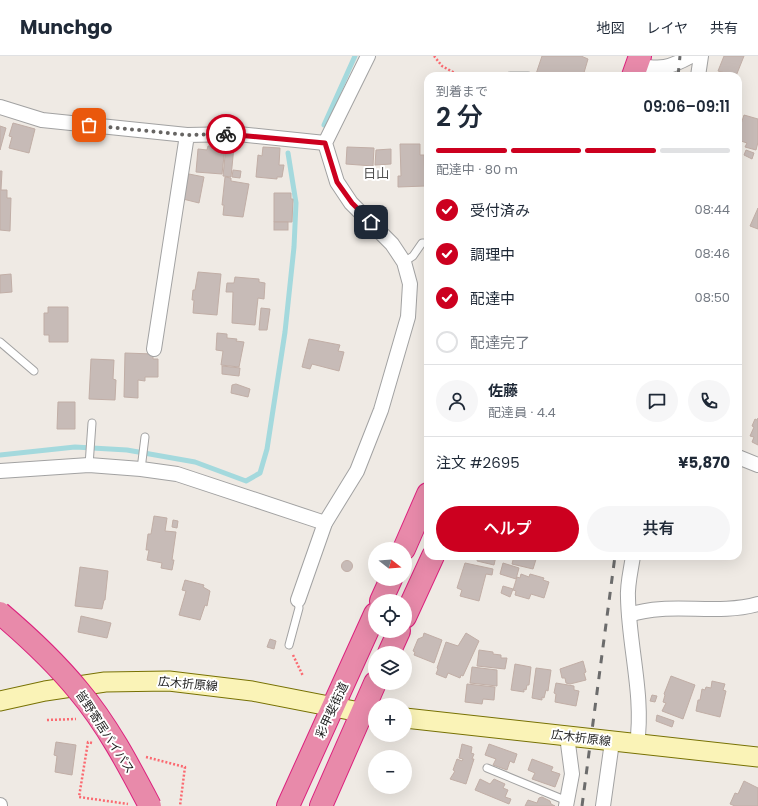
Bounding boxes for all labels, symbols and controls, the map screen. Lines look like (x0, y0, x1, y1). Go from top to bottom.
text: Munchgo (20, 14, 112, 41)
text: 地図 (596, 18, 624, 38)
text: レイヤ (646, 18, 688, 38)
text: 共有 (710, 18, 738, 38)
text: 到着まで (436, 82, 488, 101)
text: 09:06–09:11 (643, 96, 730, 117)
text: 2 分 (436, 99, 483, 135)
pin (72, 108, 106, 142)
icon: bag (78, 114, 100, 136)
courier (206, 114, 246, 154)
icon: bike (215, 123, 237, 145)
text: 配達中 · 80 m (436, 160, 518, 179)
district label: 日山 (363, 164, 389, 183)
icon: check (436, 199, 458, 221)
text: 受付済み (470, 200, 530, 221)
text: 08:44 (695, 200, 730, 219)
pin (354, 205, 388, 239)
icon: home (360, 211, 382, 233)
icon: check (436, 243, 458, 265)
text: 調理中 (470, 244, 515, 265)
text: 08:46 (694, 244, 730, 263)
icon: check (436, 287, 458, 309)
text: 配達中 (470, 288, 515, 309)
text: 08:50 (695, 288, 730, 307)
text: 配達完了 (470, 332, 530, 353)
button: person (436, 380, 478, 422)
text: 佐藤 (488, 380, 518, 401)
button: chat (636, 380, 678, 422)
button: phone (688, 380, 730, 422)
text: 配達員 · 4.4 (488, 403, 556, 422)
text: 注文 #2695 (436, 452, 520, 473)
text: ¥5,870 (678, 452, 730, 473)
button: ヘルプ (436, 506, 579, 552)
button: 共有 (587, 506, 730, 552)
north arrow (368, 542, 412, 586)
map controls (368, 542, 412, 794)
button: locate (368, 594, 412, 638)
button: layers (368, 646, 412, 690)
street label: 広木折原線 (157, 672, 219, 695)
street label: 彩甲斐街道 (311, 679, 352, 741)
street label: 皆野寄居バイパス (72, 687, 139, 777)
button: + (368, 698, 412, 742)
street label: 広木折原線 (550, 725, 612, 750)
button: − (368, 750, 412, 794)

